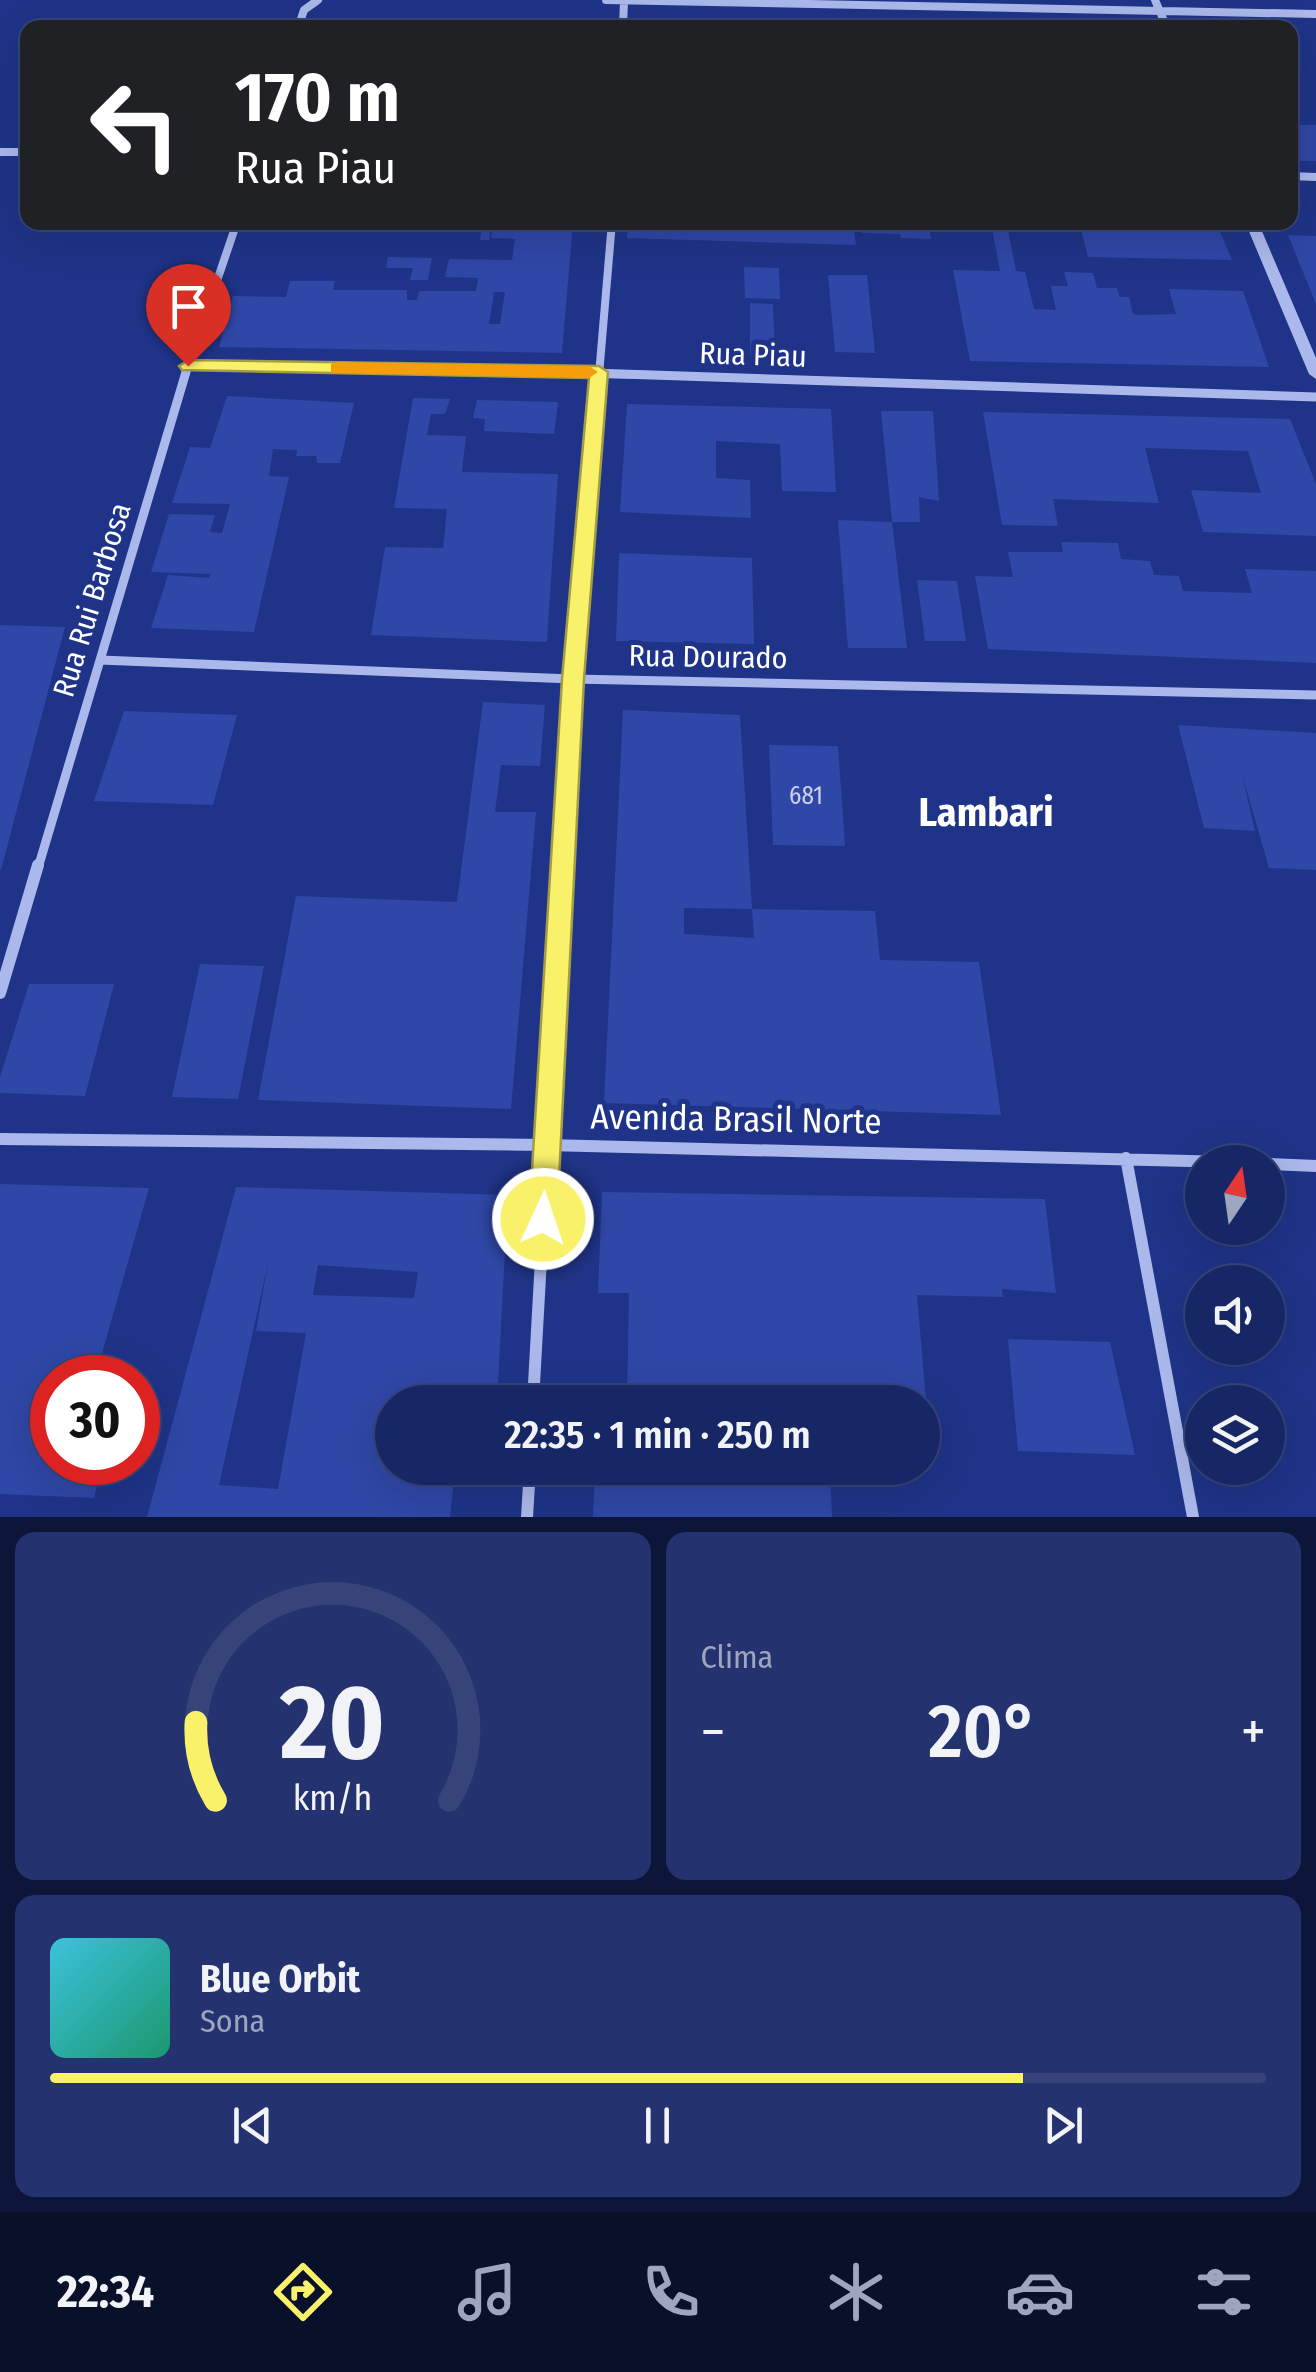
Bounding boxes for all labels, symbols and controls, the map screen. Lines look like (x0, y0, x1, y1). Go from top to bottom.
text: 170 m (235, 56, 400, 140)
icon: left (70, 60, 200, 190)
text: Rua Piau (235, 141, 396, 195)
pin (146, 264, 231, 367)
icon: arrive (161, 279, 216, 334)
street label: Rua Piau (699, 335, 807, 375)
street label: Rua Rui Barbosa (45, 499, 139, 701)
street label: Rua Dourado (628, 638, 788, 676)
house number: 681 (789, 781, 823, 811)
district label: Lambari (918, 789, 1054, 837)
street label: Avenida Brasil Norte (590, 1095, 882, 1143)
north arrow (1185, 1145, 1285, 1245)
map controls (1185, 1145, 1285, 1485)
position arrow (491, 1167, 595, 1271)
button: sound (1185, 1265, 1285, 1365)
speed limit sign: 30 (30, 1355, 160, 1485)
button: layers (1185, 1385, 1285, 1485)
text: 22:35 · 1 min · 250 m (504, 1412, 811, 1458)
text: Clima (701, 1638, 773, 1676)
text: 20 (279, 1661, 385, 1786)
text: 20° (928, 1687, 1038, 1777)
text: − (701, 1699, 725, 1765)
text: + (1241, 1699, 1266, 1765)
text: km/h (293, 1777, 373, 1819)
text: Blue Orbit (200, 1956, 360, 2002)
text: Sona (200, 2002, 265, 2040)
icon: previous (225, 2098, 280, 2153)
icon: pause (630, 2098, 685, 2153)
icon: next (1036, 2098, 1091, 2153)
icon: directions (268, 2257, 338, 2327)
icon: music (452, 2257, 522, 2327)
icon: phone (636, 2257, 706, 2327)
icon: climate (821, 2257, 891, 2327)
icon: car (1005, 2257, 1075, 2327)
icon: filters (1189, 2257, 1259, 2327)
text: 22:34 (57, 2265, 154, 2319)

